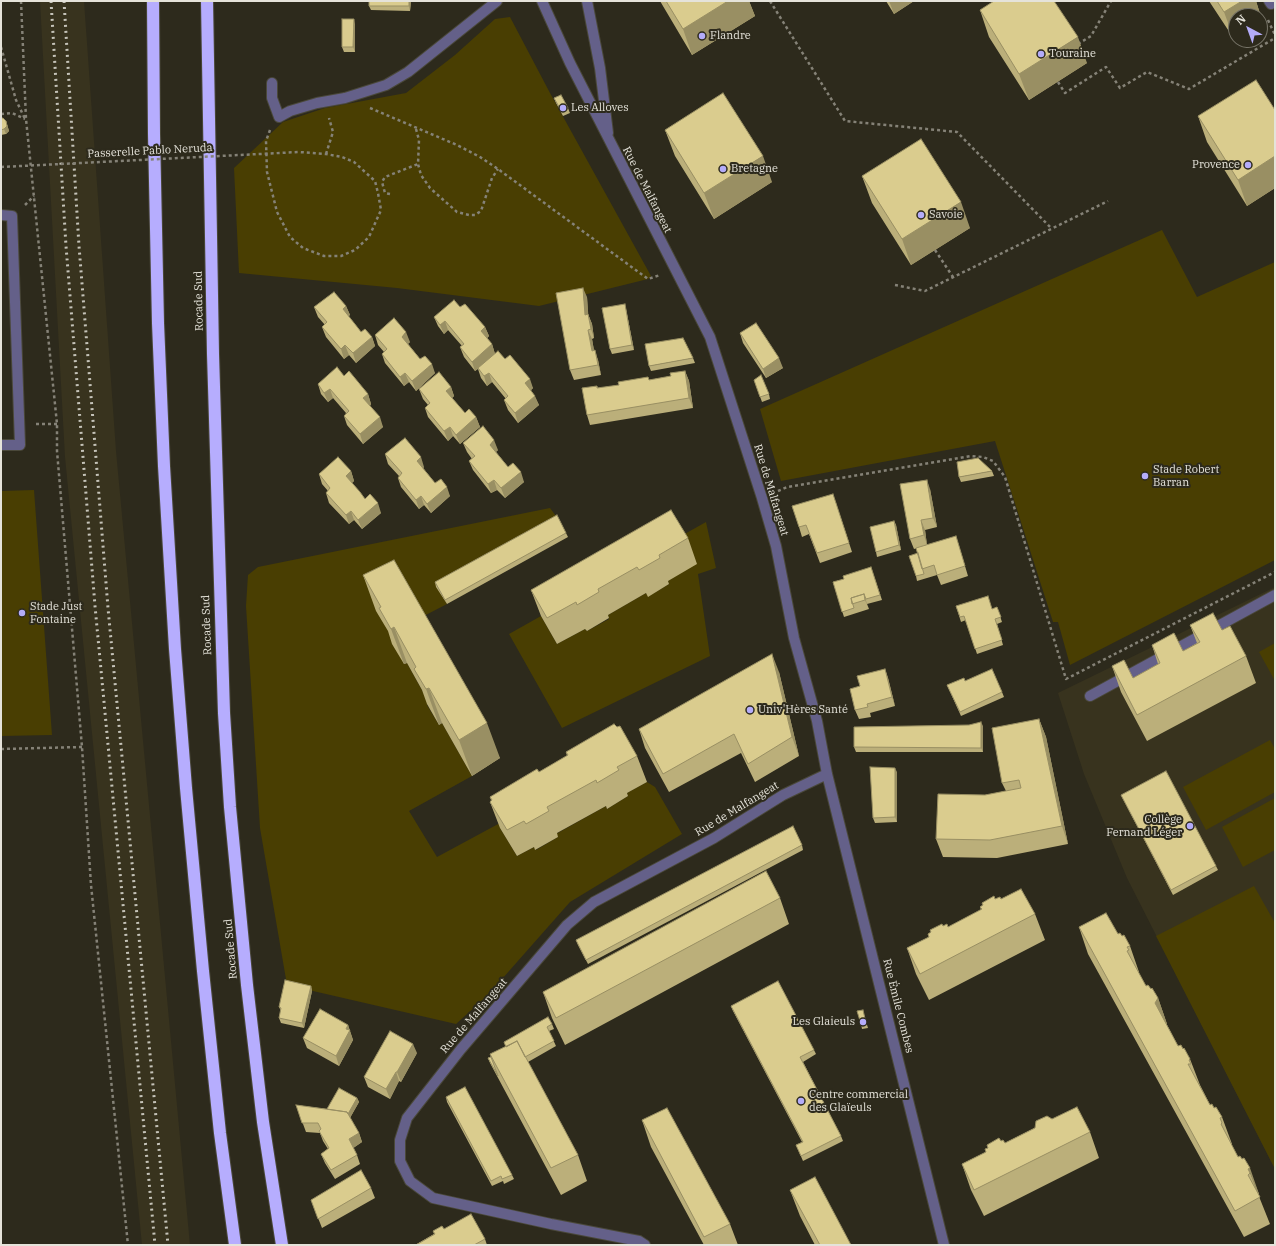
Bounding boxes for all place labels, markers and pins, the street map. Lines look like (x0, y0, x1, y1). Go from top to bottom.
place label: Flandre (710, 29, 751, 43)
marker: Flandre (697, 31, 707, 41)
place label: Touraine (1049, 47, 1096, 61)
marker: Touraine (1036, 49, 1046, 59)
place label: Les Alloves (571, 101, 629, 115)
marker: Les Alloves (558, 103, 568, 113)
place label: Provence (1192, 158, 1240, 172)
marker: Provence (1243, 160, 1253, 170)
place label: Bretagne (731, 162, 778, 176)
marker: Bretagne (718, 164, 728, 174)
place label: Savoie (929, 208, 963, 222)
marker: Savoie (916, 210, 926, 220)
place label: Stade Robert Barran (1153, 463, 1219, 489)
marker: Stade Robert Barran (1140, 471, 1150, 481)
place label: Stade Just Fontaine (30, 600, 82, 626)
marker: Stade Just Fontaine (17, 608, 27, 618)
place label: Univ'Hères Santé (758, 703, 848, 717)
marker: Univ'Hères Santé (745, 705, 755, 715)
place label: Collège Fernand Léger (1106, 813, 1182, 839)
marker: Collège Fernand Léger (1185, 821, 1195, 831)
place label: Les Glaieuls (793, 1015, 855, 1029)
marker: Les Glaieuls (858, 1017, 868, 1027)
place label: Centre commercial des Glaïeuls (809, 1088, 908, 1114)
marker: Centre commercial des Glaïeuls (796, 1096, 806, 1106)

